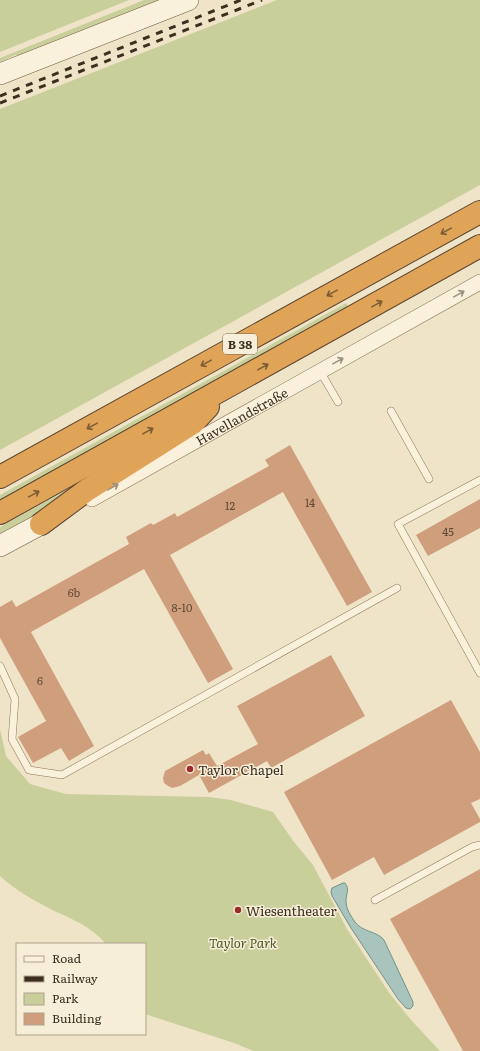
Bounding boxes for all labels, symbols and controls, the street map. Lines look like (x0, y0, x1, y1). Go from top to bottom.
one-way arrow (440, 227, 452, 235)
one-way arrow (453, 289, 465, 297)
one-way arrow (326, 290, 338, 298)
one-way arrow (371, 300, 383, 307)
road number: B 38 (223, 334, 257, 354)
one-way arrow (332, 357, 344, 364)
one-way arrow (200, 360, 212, 367)
one-way arrow (257, 363, 269, 371)
street label: Havellandstraße (192, 382, 291, 449)
one-way arrow (86, 423, 98, 430)
one-way arrow (142, 427, 154, 435)
one-way arrow (107, 483, 119, 490)
one-way arrow (28, 490, 40, 498)
house number: 14 (305, 494, 315, 510)
house number: 12 (225, 497, 235, 513)
house number: 45 (442, 523, 454, 539)
house number: 6b (68, 584, 81, 600)
house number: 8-10 (172, 599, 192, 615)
house number: 6 (37, 672, 43, 688)
place label: Taylor Chapel (198, 760, 285, 779)
marker: Taylor Chapel (185, 764, 195, 774)
place label: Wiesentheater (246, 901, 337, 920)
marker: Wiesentheater (233, 905, 243, 915)
park label: Taylor Park (209, 933, 278, 952)
legend (16, 943, 146, 1035)
text: Road (52, 949, 82, 967)
text: Railway (52, 969, 98, 987)
text: Park (52, 989, 79, 1007)
text: Building (52, 1009, 102, 1027)

